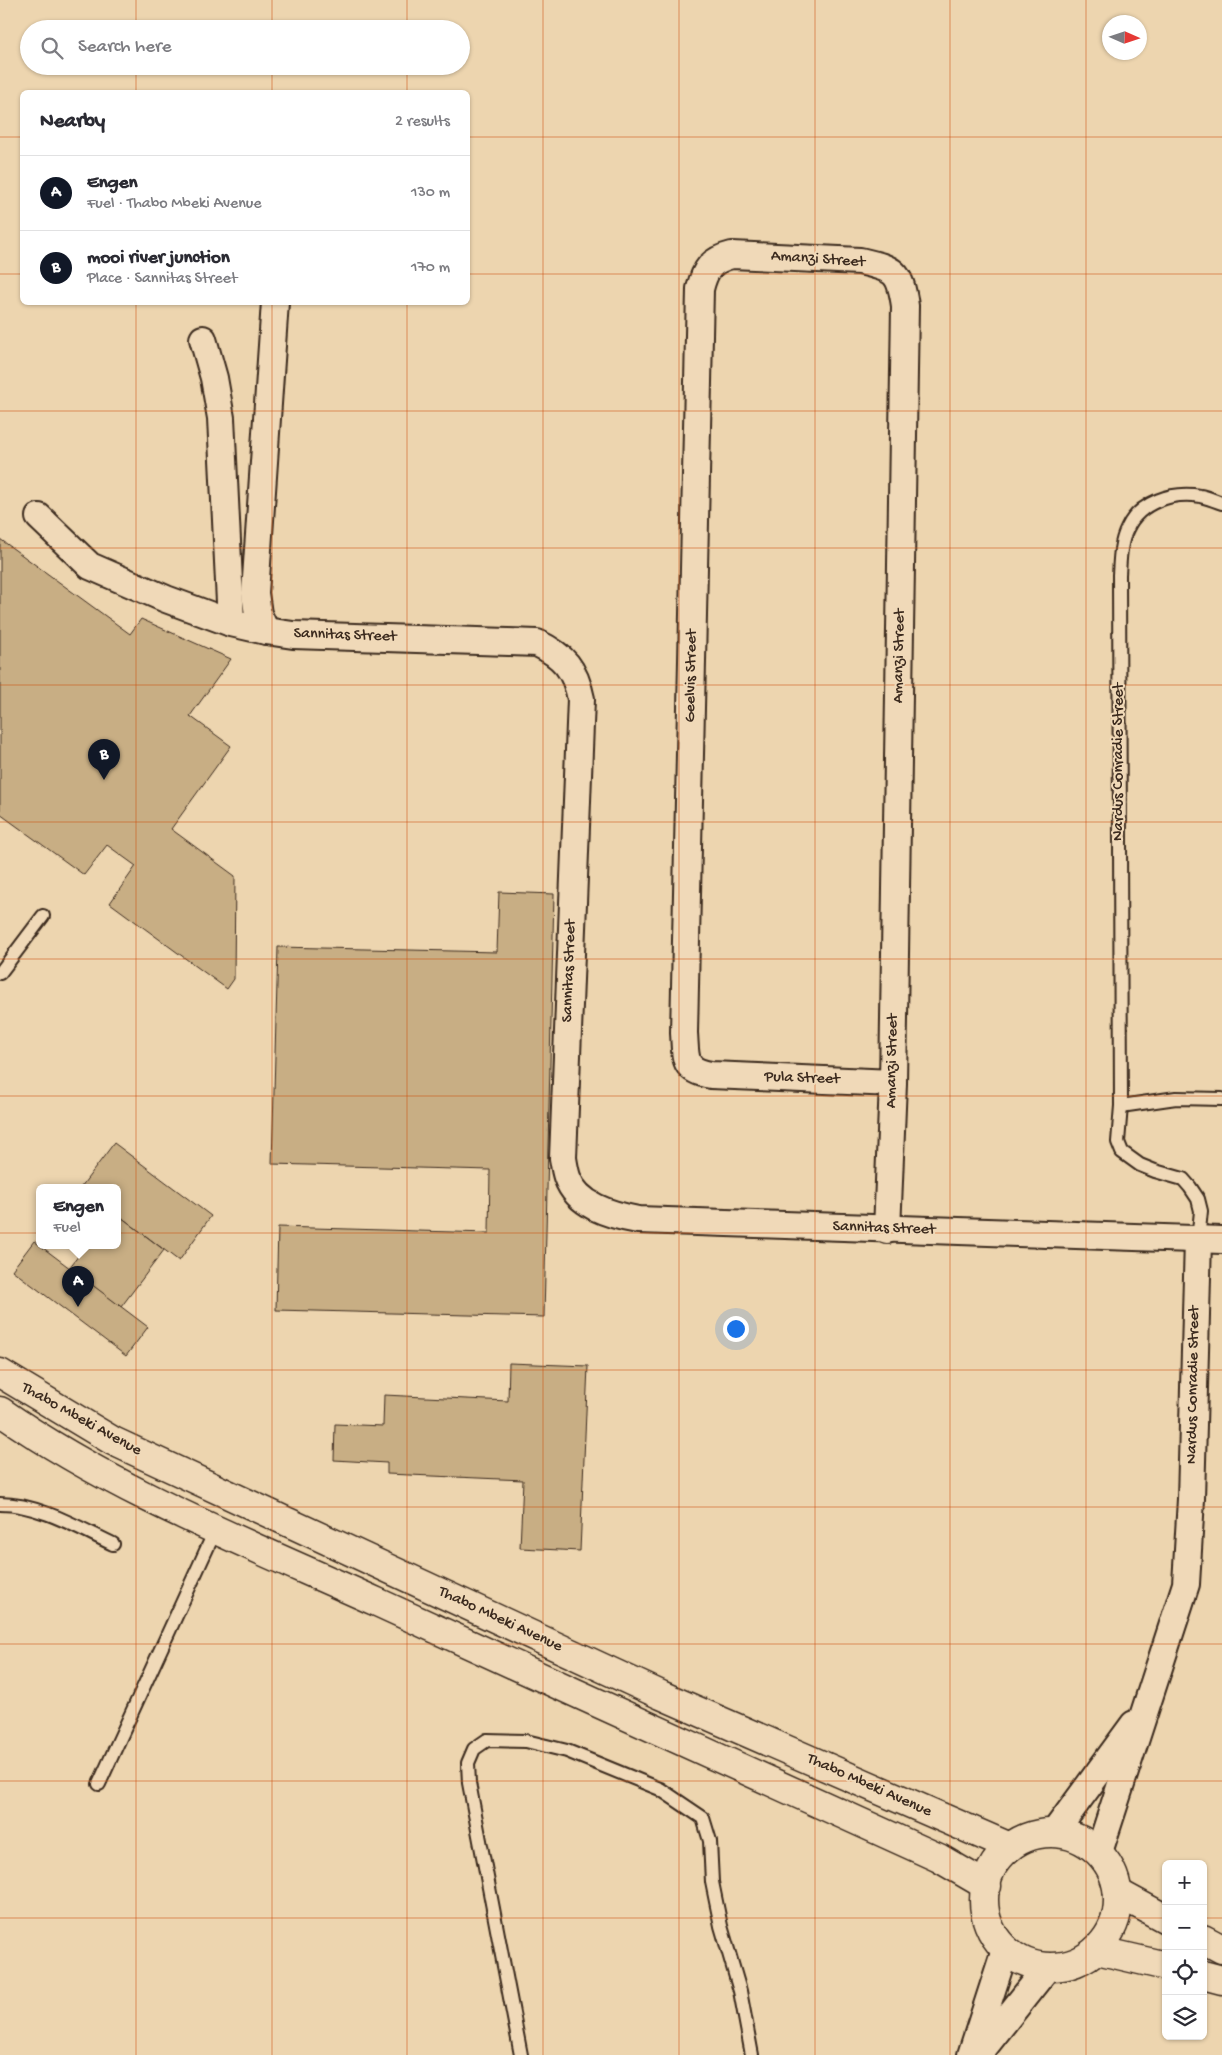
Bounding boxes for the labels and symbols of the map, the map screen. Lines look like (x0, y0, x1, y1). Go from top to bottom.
north arrow (1102, 15, 1147, 60)
street label: Amanzi Street (770, 247, 867, 273)
street label: Amanzi Street (890, 607, 910, 703)
street label: Sannitas Street (293, 625, 398, 647)
street label: Geelvis Street (682, 628, 702, 723)
street label: Nardus Conradie Street (1110, 681, 1129, 841)
pin: B (88, 739, 120, 780)
street label: Sannitas Street (559, 918, 581, 1023)
street label: Amanzi Street (883, 1012, 903, 1108)
street label: Pula Street (763, 1068, 841, 1090)
street label: Sannitas Street (832, 1218, 937, 1240)
pin: A (62, 1266, 94, 1307)
street label: Nardus Conradie Street (1183, 1304, 1205, 1464)
your location (723, 1316, 749, 1342)
street label: Thabo Mbeki Avenue (17, 1379, 145, 1461)
street label: Thabo Mbeki Avenue (434, 1583, 566, 1657)
street label: Thabo Mbeki Avenue (803, 1750, 935, 1822)

